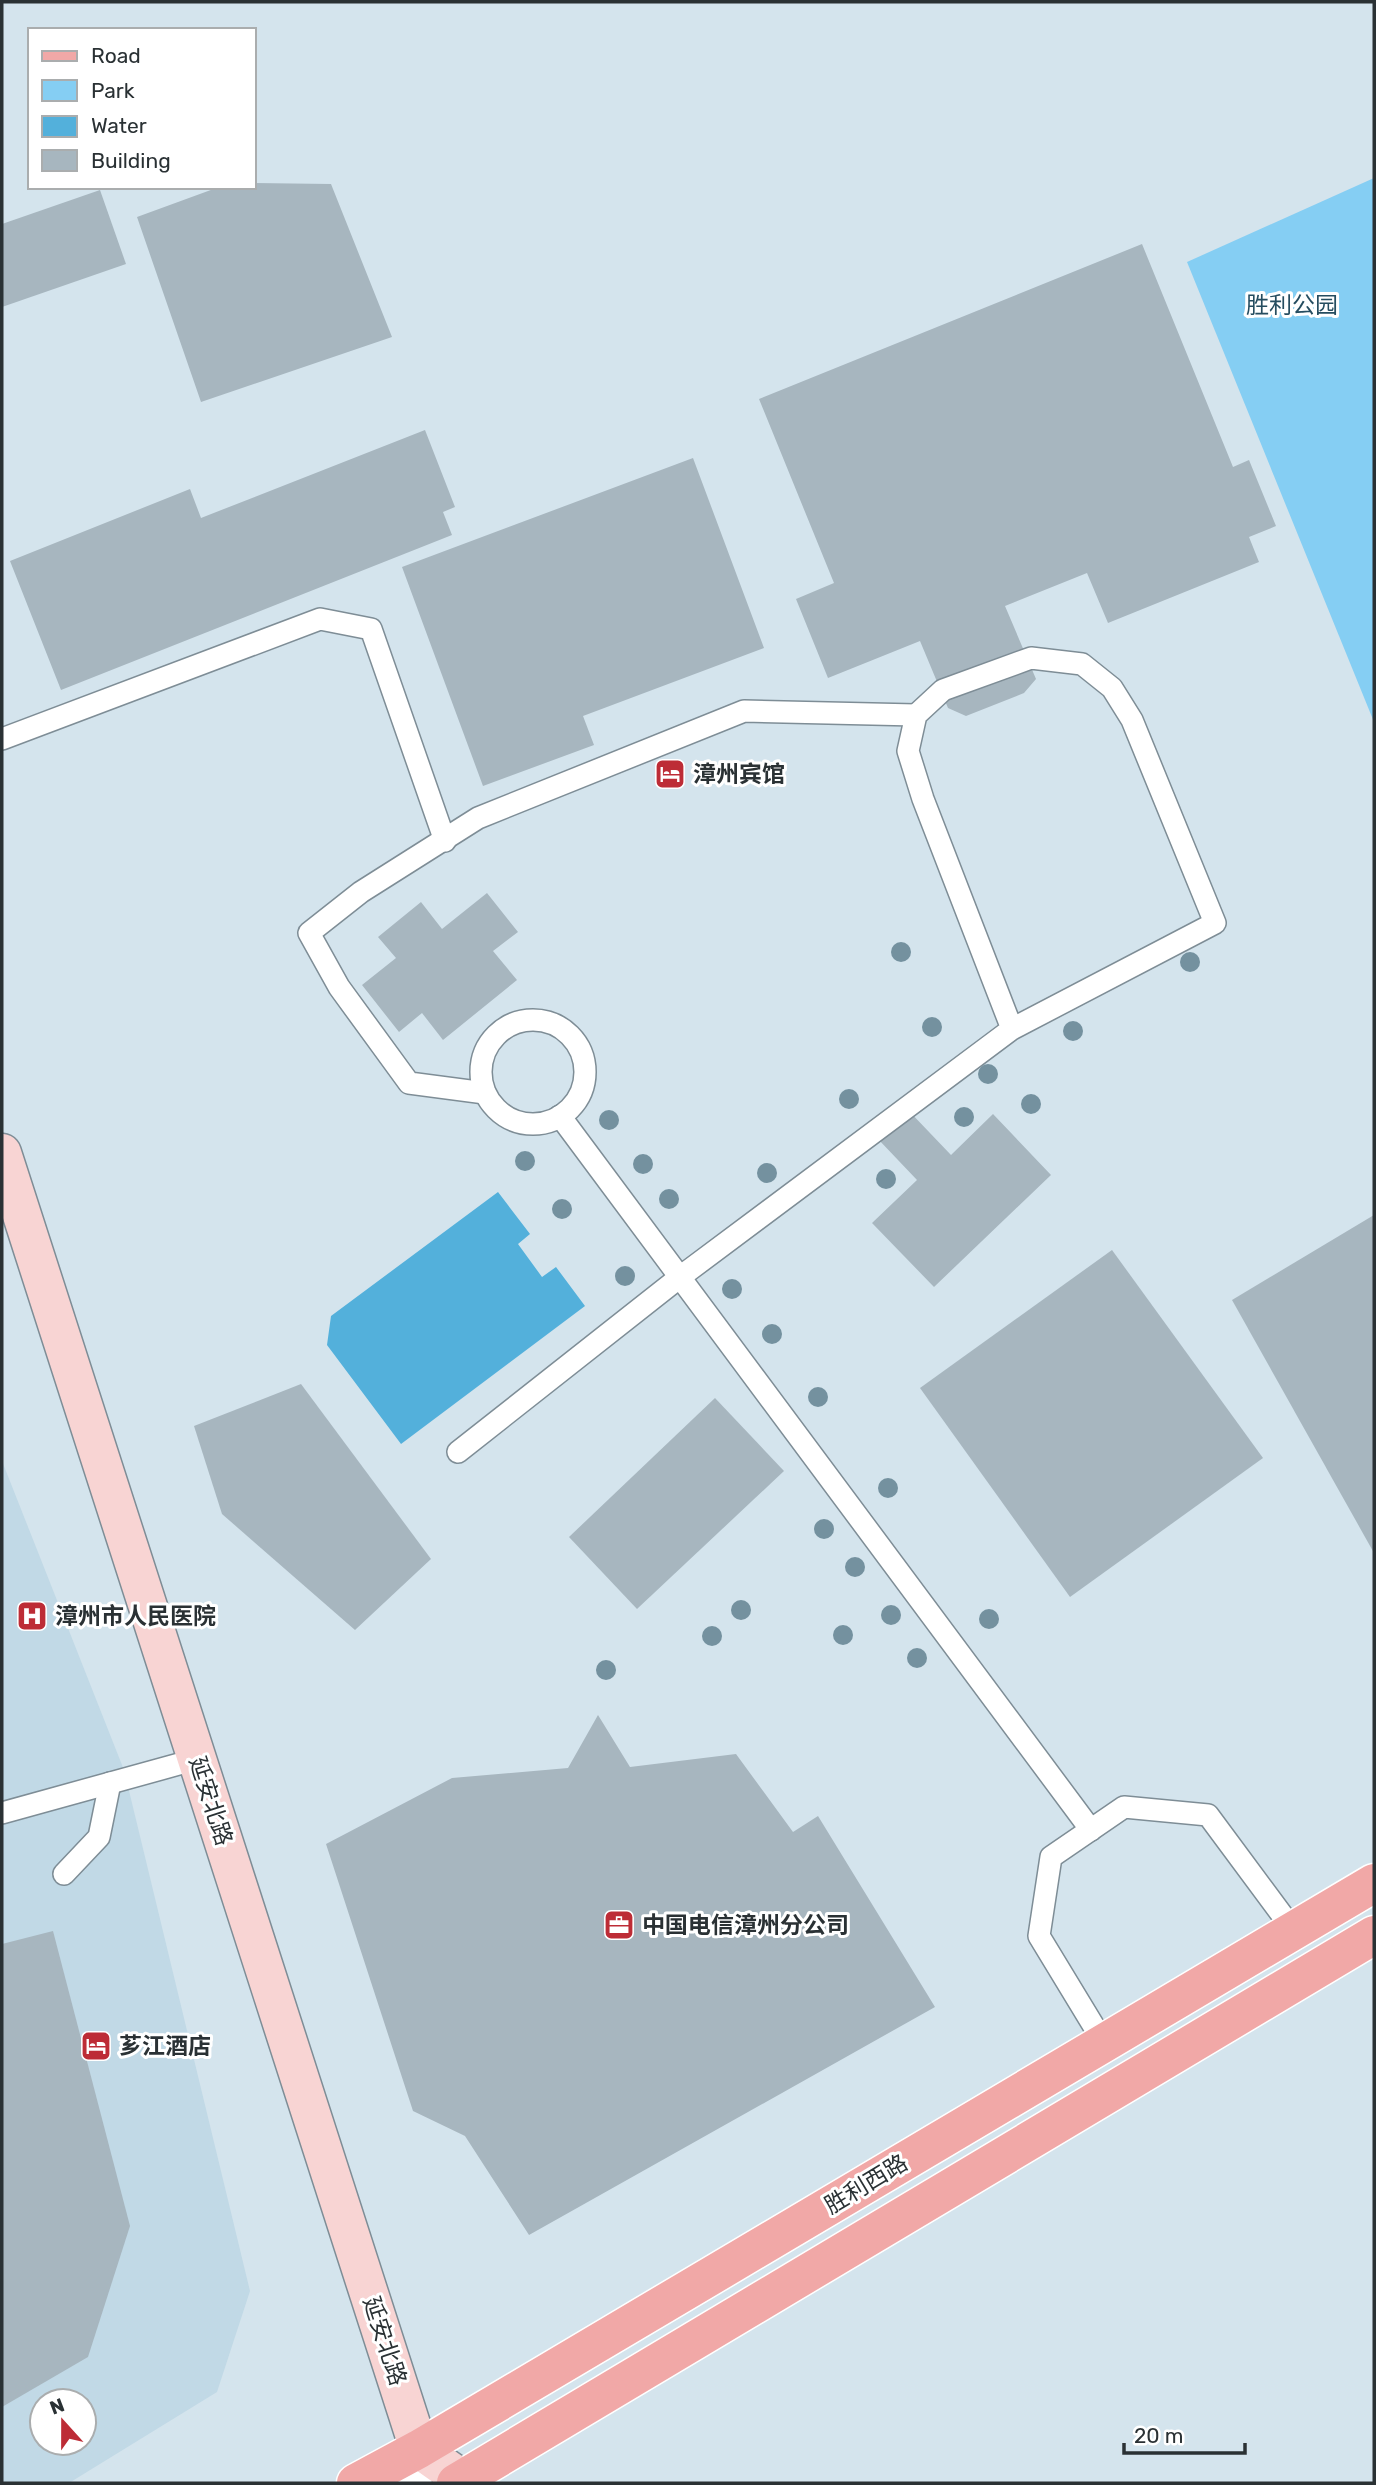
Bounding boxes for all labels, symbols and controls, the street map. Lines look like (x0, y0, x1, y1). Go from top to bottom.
legend (28, 28, 256, 189)
text: Road (91, 43, 141, 68)
text: Park (91, 78, 135, 103)
text: Water (91, 113, 147, 138)
text: Building (91, 148, 171, 173)
park label: 胜利公园 (1246, 291, 1338, 319)
hotel icon: 漳州宾馆 (653, 757, 687, 791)
place label: 漳州宾馆 (693, 760, 785, 788)
hospital icon: 漳州市人民医院 (15, 1599, 49, 1633)
place label: 漳州市人民医院 (55, 1602, 216, 1630)
street label: 延安北路 (183, 1753, 239, 1849)
office icon: 中国电信漳州分公司 (602, 1908, 636, 1942)
place label: 中国电信漳州分公司 (642, 1911, 849, 1939)
hotel icon: 芗江酒店 (79, 2029, 113, 2063)
place label: 芗江酒店 (119, 2032, 211, 2060)
street label: 胜利西路 (819, 2148, 913, 2220)
street label: 延安北路 (357, 2293, 413, 2389)
north arrow (28, 2387, 98, 2457)
text: N (47, 2393, 68, 2420)
scale bar (1124, 2412, 1245, 2456)
text: 20 m (1134, 2423, 1183, 2448)

